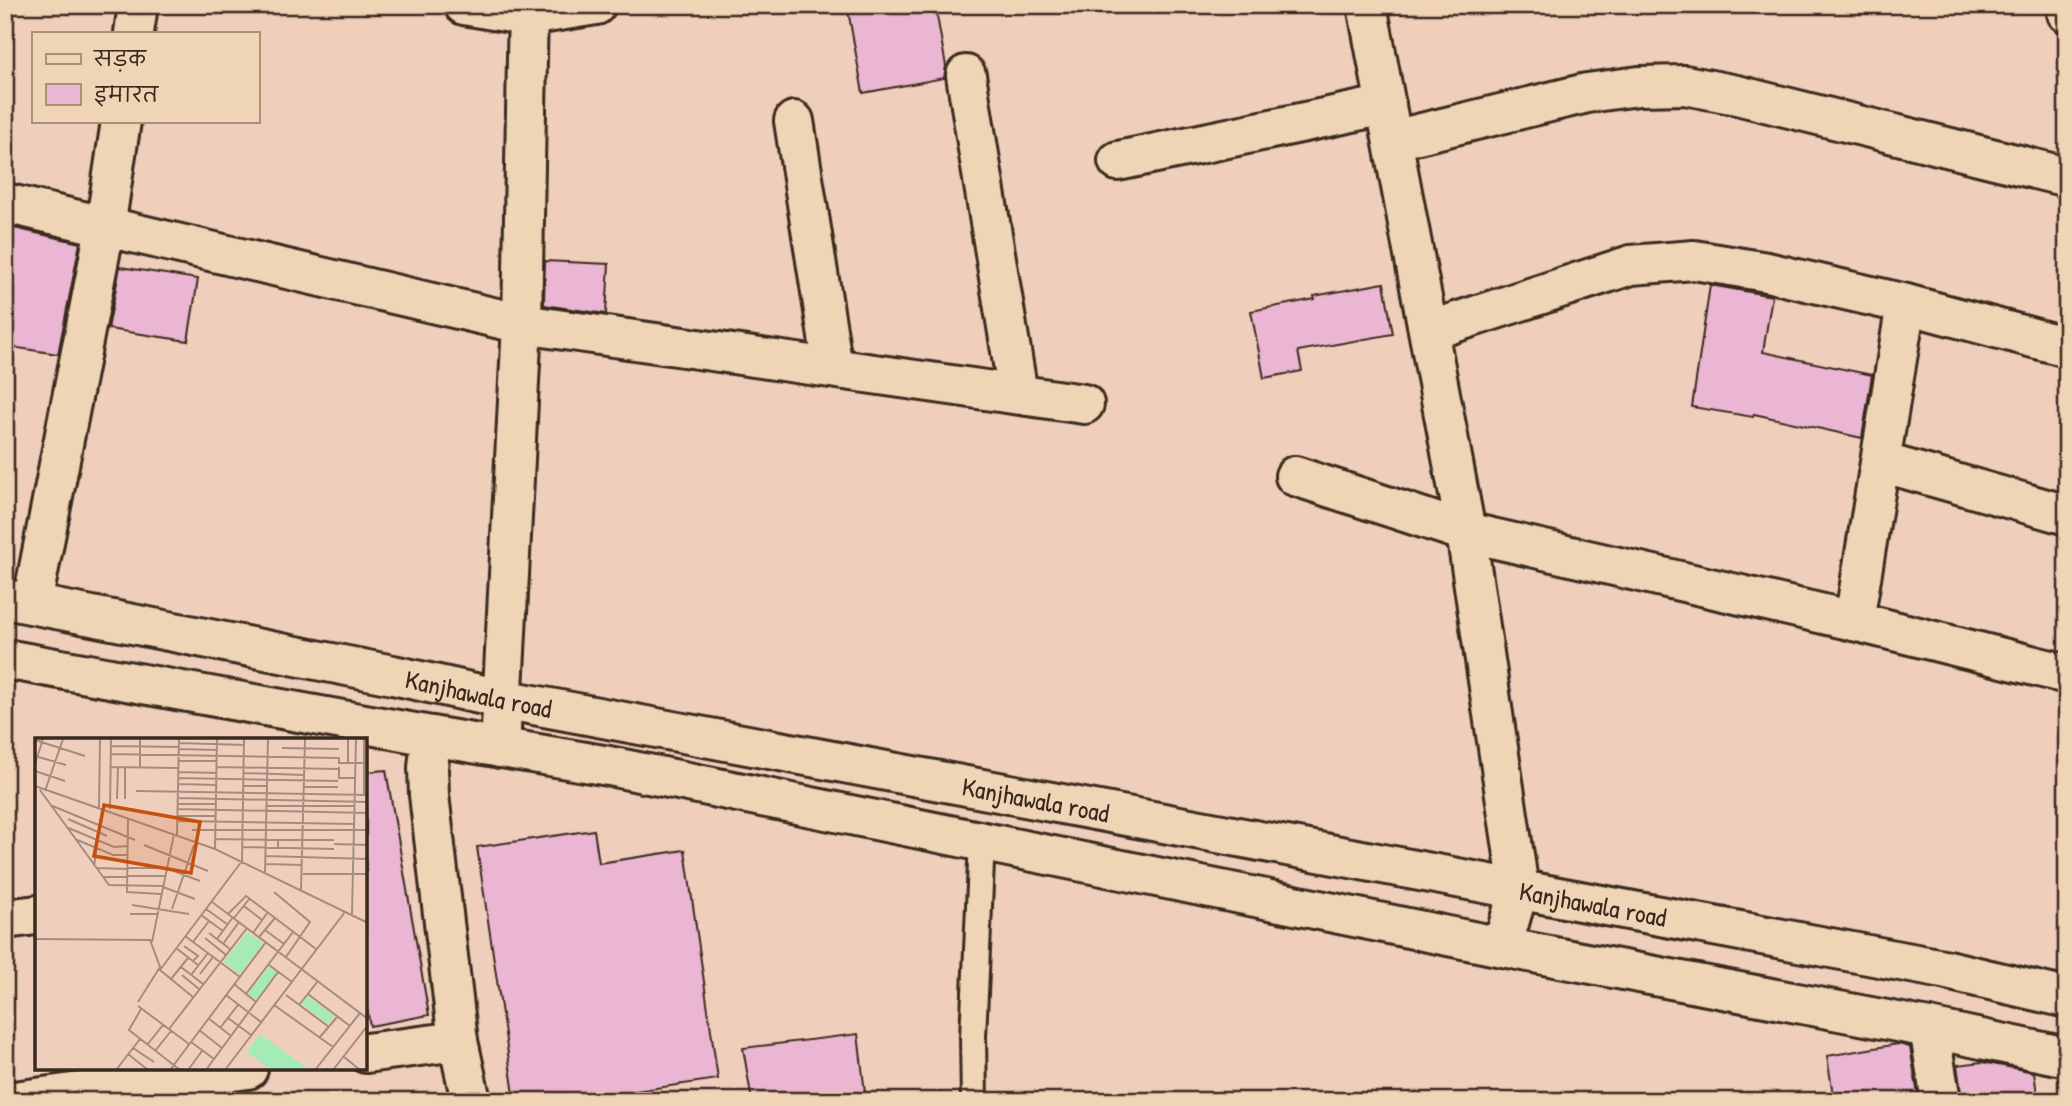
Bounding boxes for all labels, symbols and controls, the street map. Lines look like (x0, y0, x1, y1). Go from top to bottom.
legend (32, 32, 259, 122)
text: सड़क (93, 44, 147, 73)
text: इमारत (94, 80, 160, 109)
street label: Kanjhawala road (402, 661, 555, 726)
inset map (35, 738, 368, 1071)
street label: Kanjhawala road (959, 768, 1112, 830)
street label: Kanjhawala road (1517, 873, 1669, 934)

